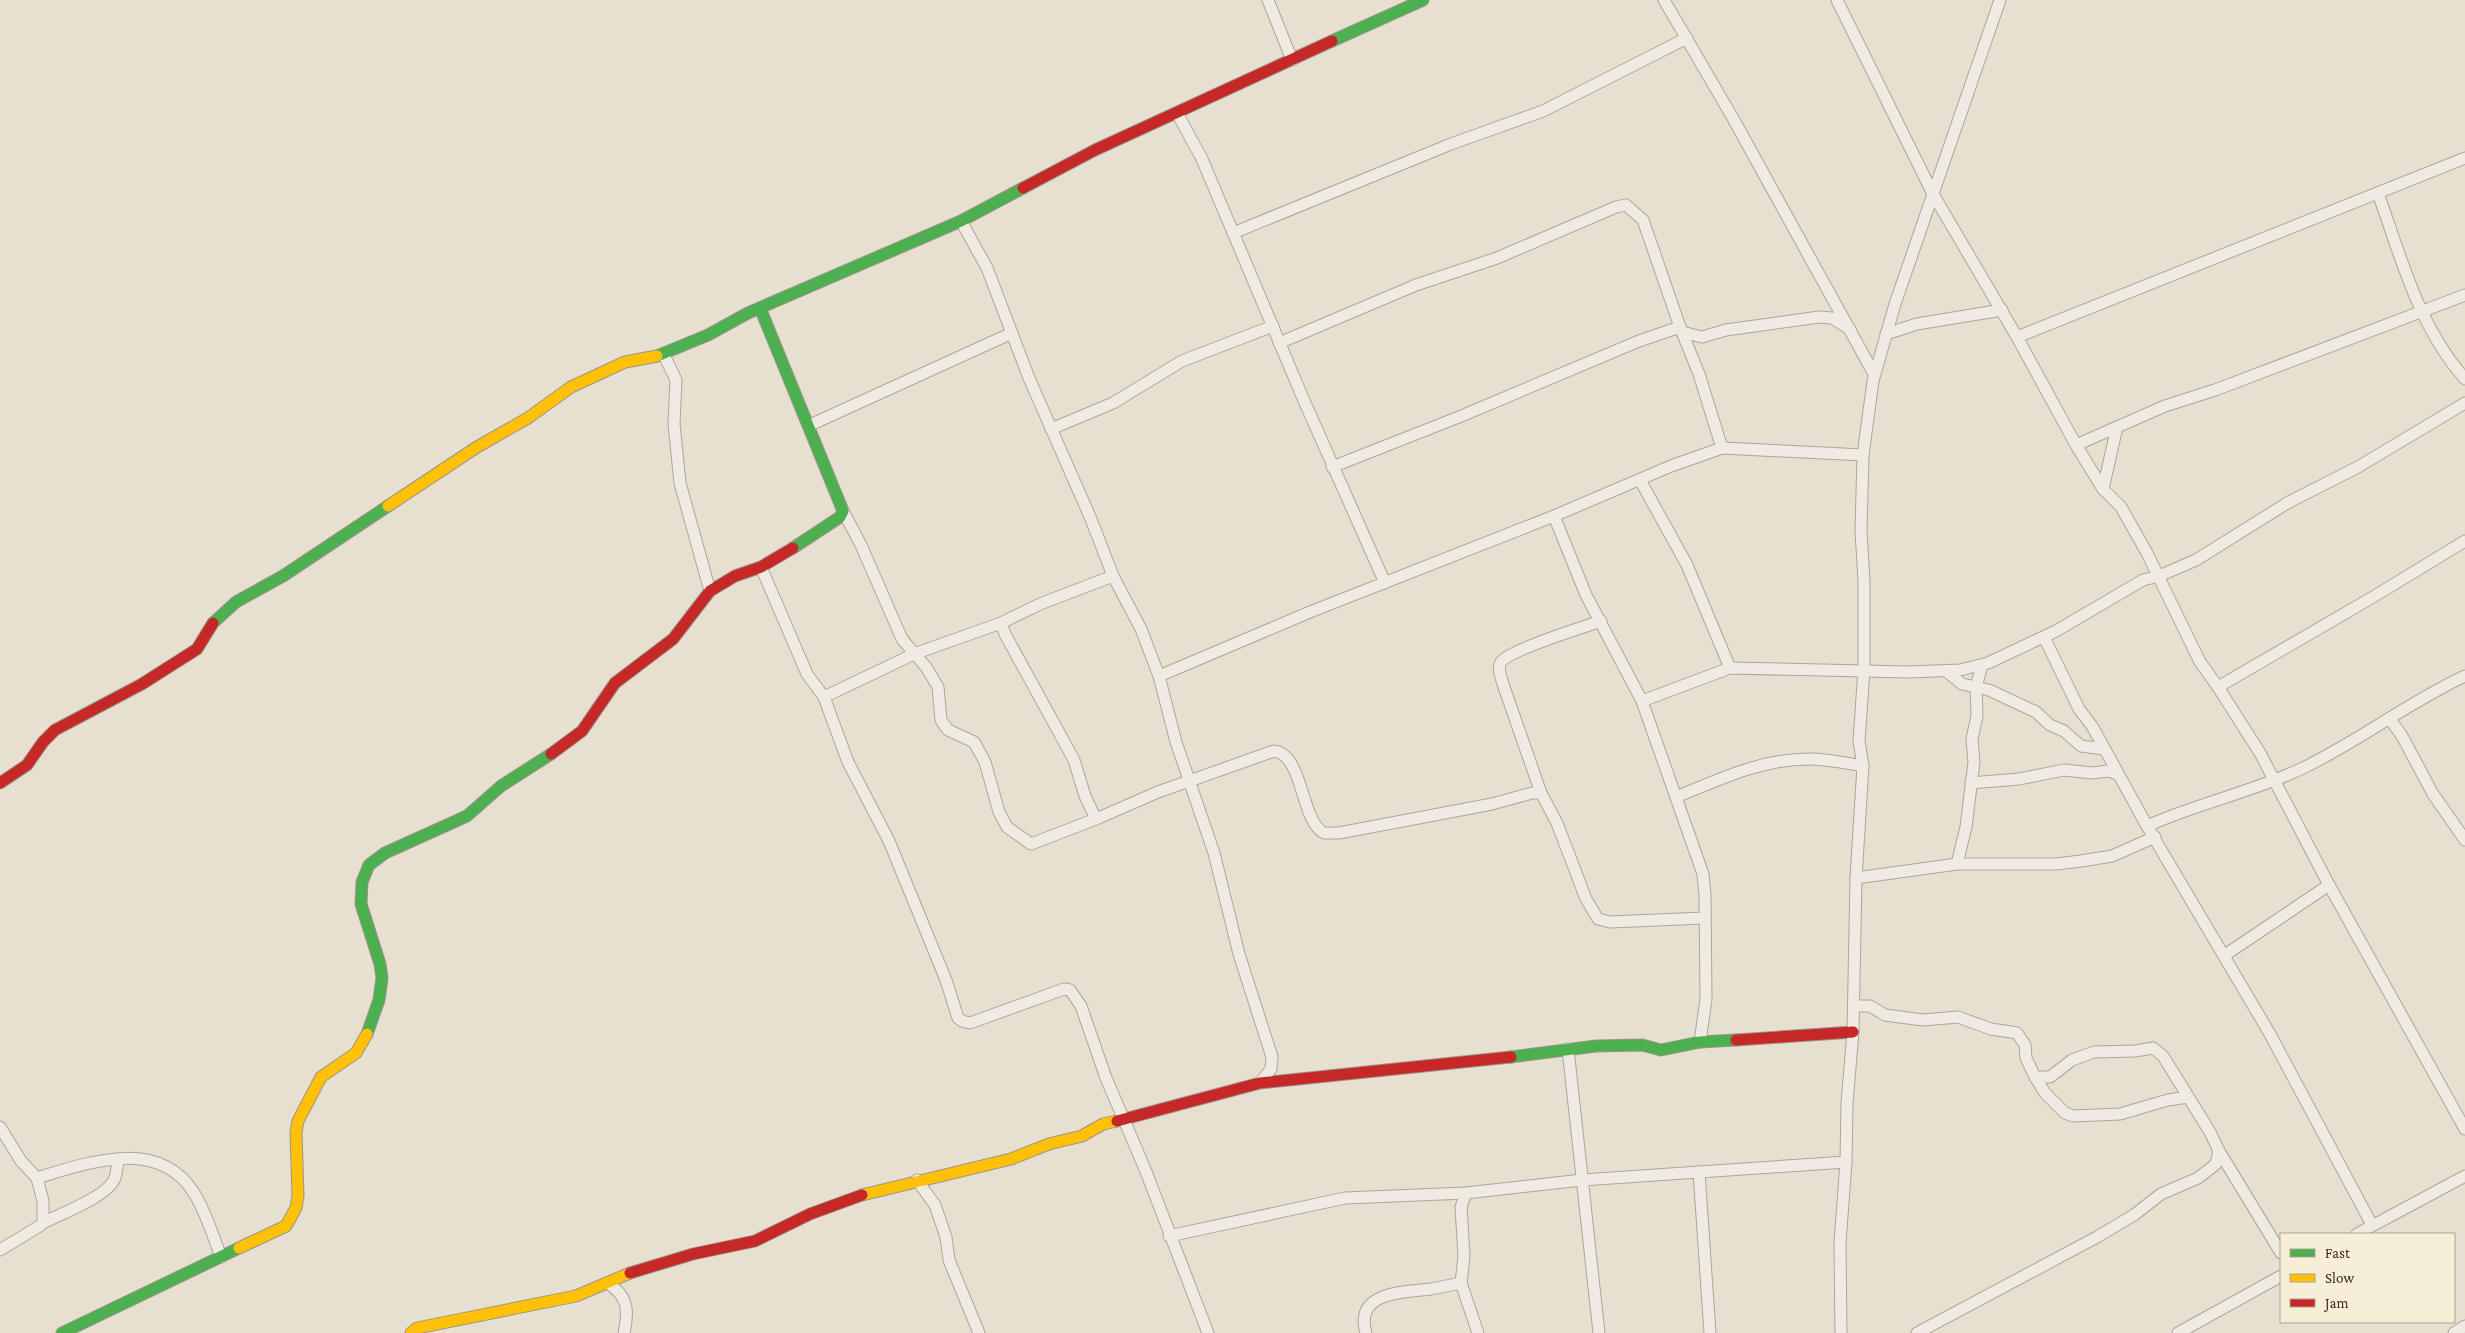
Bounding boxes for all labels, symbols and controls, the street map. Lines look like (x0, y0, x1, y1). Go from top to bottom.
legend (2280, 1233, 2455, 1323)
text: Fast (2325, 1245, 2351, 1261)
text: Slow (2325, 1270, 2355, 1286)
text: Jam (2323, 1295, 2348, 1312)

